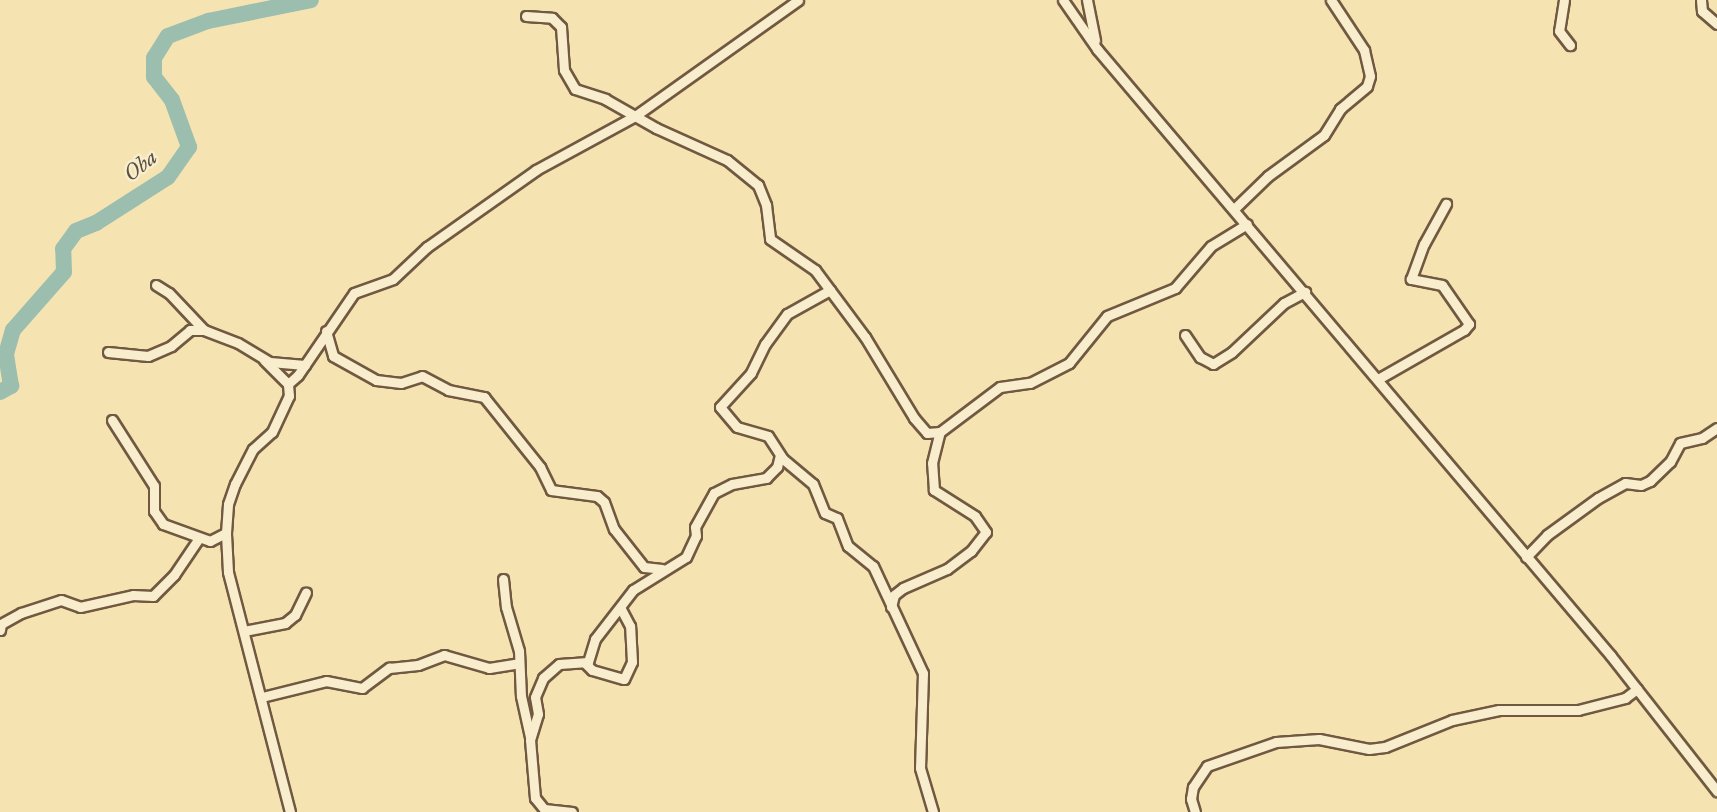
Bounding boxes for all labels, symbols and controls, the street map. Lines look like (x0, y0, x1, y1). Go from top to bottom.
water label: Oba (118, 144, 162, 186)

